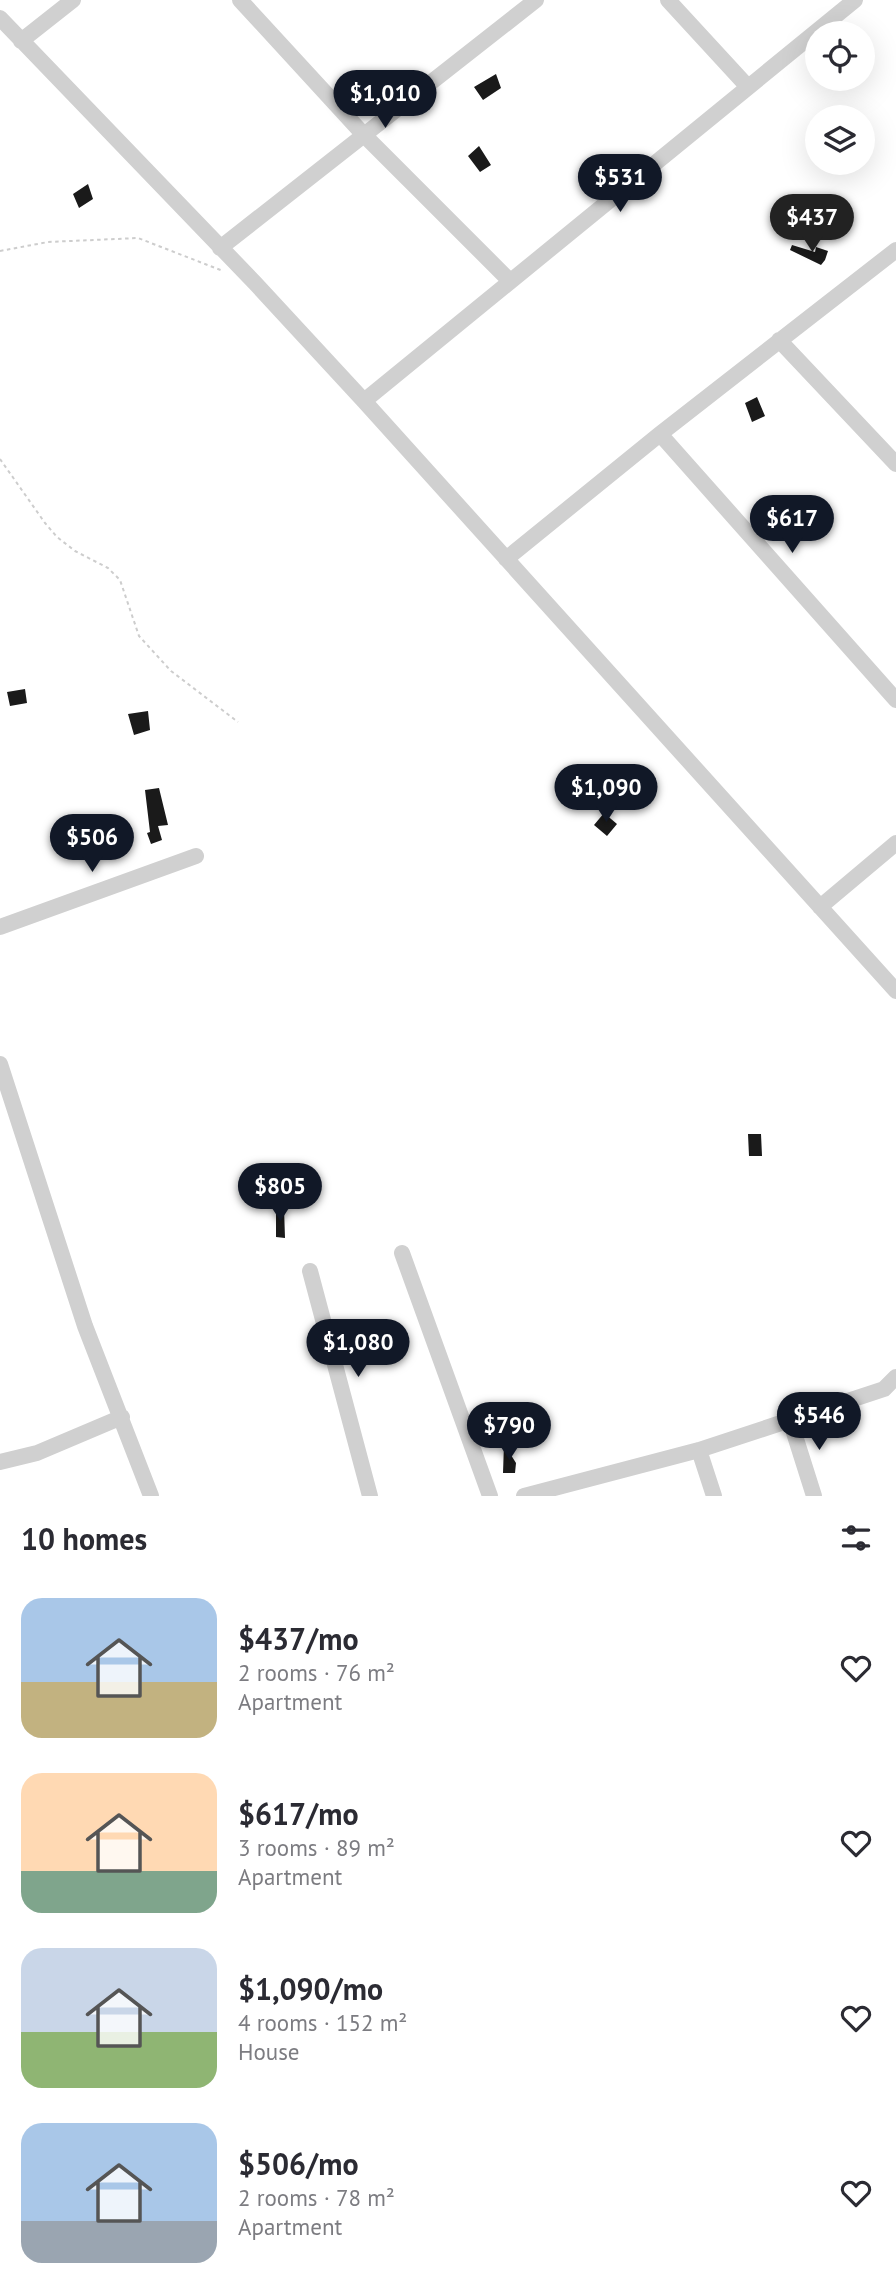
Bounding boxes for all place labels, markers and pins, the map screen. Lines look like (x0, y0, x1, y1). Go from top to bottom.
pin: $1,010 (328, 71, 442, 130)
pin: $531 (579, 154, 661, 214)
pin: $437 (771, 194, 853, 254)
pin: $617 (751, 496, 833, 555)
pin: $1,090 (549, 764, 663, 824)
pin: $506 (51, 814, 133, 874)
pin: $805 (239, 1164, 321, 1223)
pin: $1,080 (301, 1320, 415, 1379)
pin: $546 (778, 1392, 860, 1452)
pin: $790 (468, 1402, 550, 1462)

